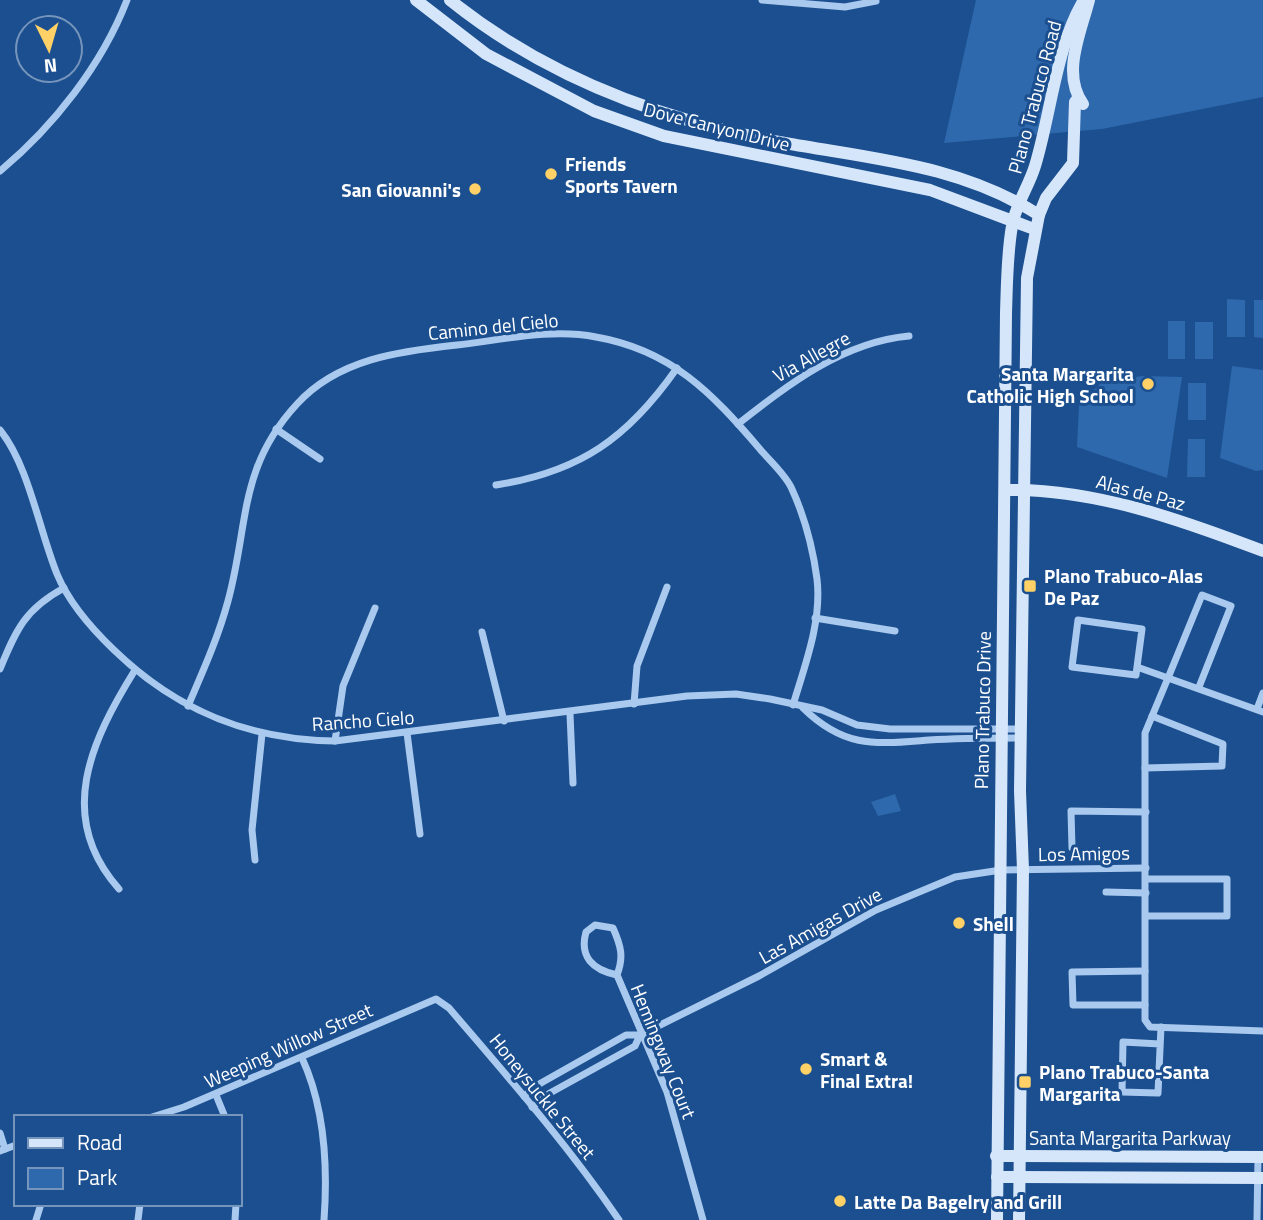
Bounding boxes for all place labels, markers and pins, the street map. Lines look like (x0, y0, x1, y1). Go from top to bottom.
place label: Friends Sports Tavern (565, 149, 678, 200)
marker: Friends Sports Tavern (543, 166, 559, 182)
place label: San Giovanni's (341, 175, 461, 204)
marker: San Giovanni's (467, 181, 483, 197)
place label: Santa Margarita Catholic High School (966, 359, 1134, 410)
marker: Santa Margarita Catholic High School (1140, 376, 1156, 392)
place label: Plano Trabuco-Alas De Paz (1044, 561, 1203, 612)
marker: Plano Trabuco-Alas De Paz (1022, 578, 1038, 594)
place label: Shell (973, 909, 1014, 938)
marker: Shell (951, 915, 967, 931)
place label: Smart & Final Extra! (820, 1044, 913, 1095)
place label: Plano Trabuco-Santa Margarita (1039, 1057, 1210, 1108)
marker: Smart & Final Extra! (798, 1061, 814, 1077)
marker: Plano Trabuco-Santa Margarita (1017, 1074, 1033, 1090)
place label: Latte Da Bagelry and Grill (854, 1187, 1062, 1216)
marker: Latte Da Bagelry and Grill (832, 1193, 848, 1209)

